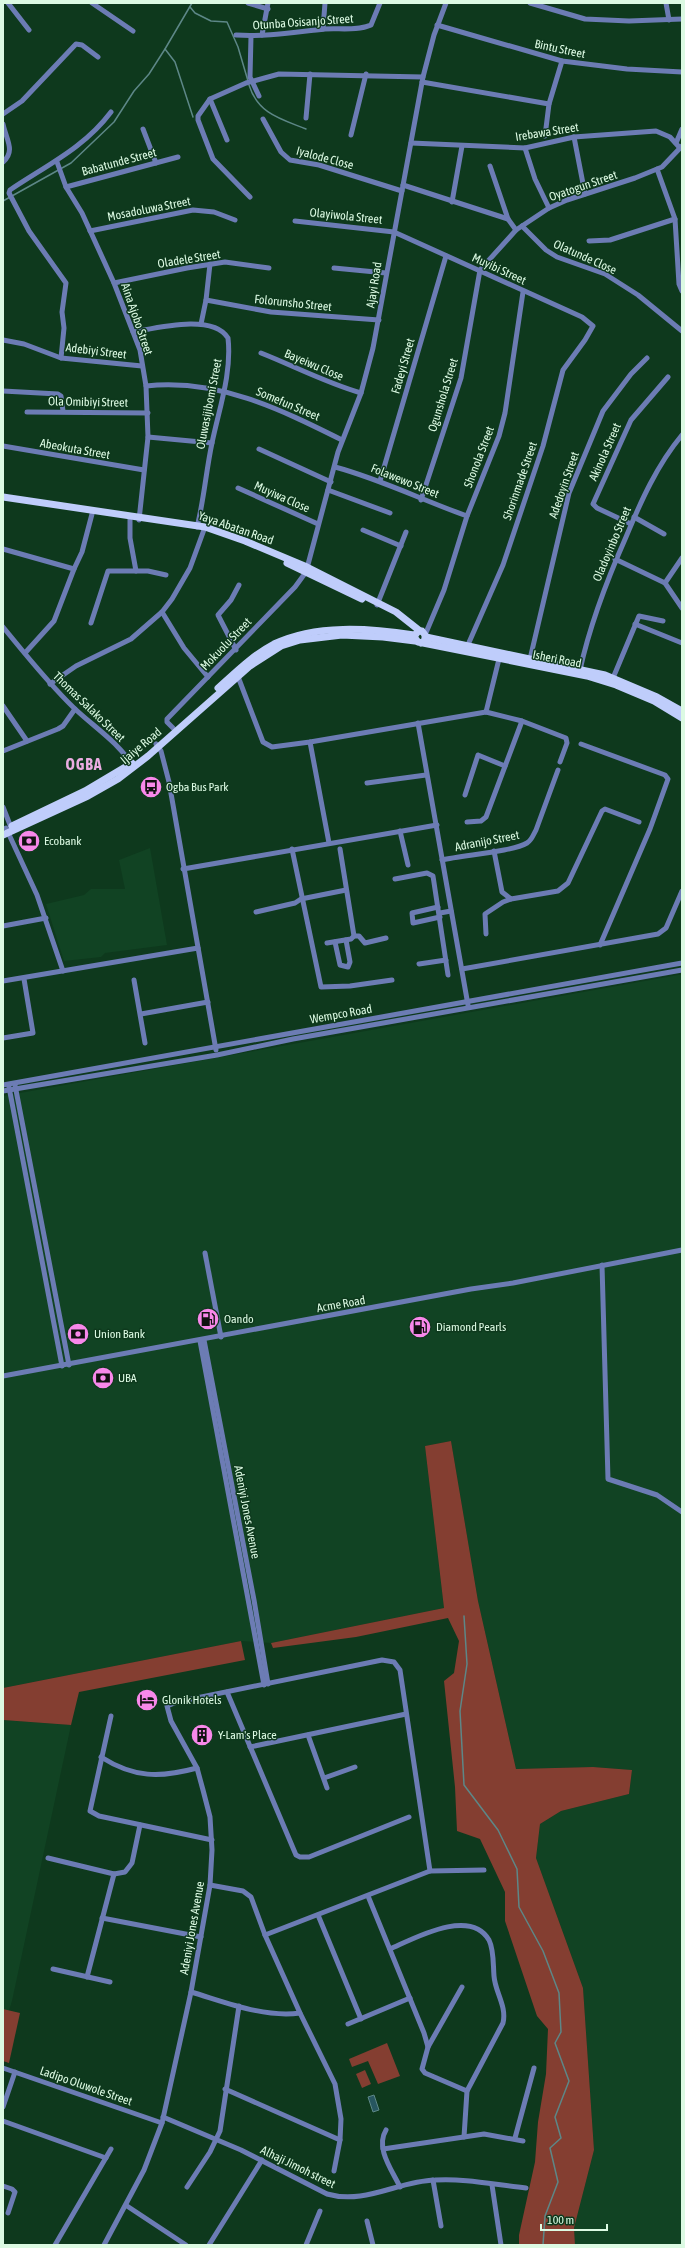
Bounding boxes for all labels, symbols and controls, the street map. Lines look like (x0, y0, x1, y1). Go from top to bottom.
street label: Otunba Osisanjo Street (252, 11, 354, 33)
street label: Bintu Street (533, 37, 587, 61)
street label: Irebawa Street (514, 120, 580, 144)
street label: Iyalode Close (295, 144, 355, 172)
street label: Babatunde Street (80, 145, 158, 179)
street label: Oyatogun Street (547, 168, 619, 204)
street label: Mosadoluwa Street (106, 194, 192, 224)
street label: Olayiwola Street (309, 205, 384, 227)
street label: Olatunde Close (551, 237, 619, 277)
street label: Oladele Street (157, 247, 222, 271)
street label: Muyibi Street (470, 250, 529, 288)
street label: Ajayi Road (363, 261, 385, 309)
street label: Aina Ajobo Street (118, 281, 156, 357)
street label: Folorunsho Street (254, 292, 333, 314)
street label: Fadeyi Street (388, 336, 418, 395)
street label: Adebiyi Street (65, 340, 128, 362)
street label: Bayeiwu Close (282, 346, 346, 384)
street label: Ogunshola Street (425, 356, 461, 433)
street label: Oluwasijibomi Street (193, 357, 225, 450)
street label: Somefun Street (254, 384, 322, 424)
street label: Ola Omibiyi Street (48, 394, 129, 410)
street label: Akinola Street (586, 420, 624, 483)
street label: Shonola Street (461, 424, 497, 490)
street label: Abeokuta Street (39, 436, 112, 462)
street label: Shorinmade Street (500, 439, 540, 522)
street label: Adedoyin Street (546, 449, 582, 520)
street label: Folawewo Street (369, 461, 442, 501)
street label: Muyiwa Close (252, 478, 312, 516)
street label: Oladoyinbo Street (590, 504, 634, 583)
street label: Yaya Abatan Road (196, 509, 276, 547)
street label: Mokuolu Street (198, 615, 255, 673)
street label: Isheri Road (531, 647, 583, 671)
street label: Thomas Salako Street (50, 669, 128, 745)
street label: Ijaiye Road (118, 725, 164, 767)
district label: OGBA (65, 755, 103, 773)
bus stop icon: Ogba Bus Park (138, 774, 164, 800)
place label: Ogba Bus Park (166, 780, 229, 794)
bank icon: Ecobank (16, 828, 42, 854)
street label: Adranijo Street (454, 828, 521, 854)
place label: Ecobank (44, 834, 82, 848)
street label: Wempco Road (309, 1002, 373, 1026)
street label: Acme Road (316, 1293, 366, 1315)
fuel station icon: Oando (195, 1306, 221, 1332)
place label: Oando (224, 1312, 254, 1326)
fuel station icon: Diamond Pearls (407, 1314, 433, 1340)
place label: Diamond Pearls (436, 1320, 506, 1334)
bank icon: Union Bank (65, 1321, 91, 1347)
place label: Union Bank (94, 1327, 146, 1341)
bank icon: UBA (90, 1365, 116, 1391)
place label: UBA (118, 1371, 137, 1385)
street label: Adeniyi Jones Avenue (231, 1464, 263, 1560)
hotel icon: Glonik Hotels (134, 1687, 160, 1713)
place label: Glonik Hotels (162, 1693, 221, 1707)
building icon: Y-Lam's Place (189, 1722, 215, 1748)
place label: Y-Lam's Place (218, 1728, 277, 1742)
street label: Adeniyi Jones Avenue (177, 1880, 207, 1976)
street label: Ladipo Oluwole Street (38, 2064, 135, 2109)
street label: Alhaji Jimoh street (258, 2143, 338, 2191)
scale bar (541, 2206, 607, 2232)
text: 100 m (547, 2213, 574, 2227)

